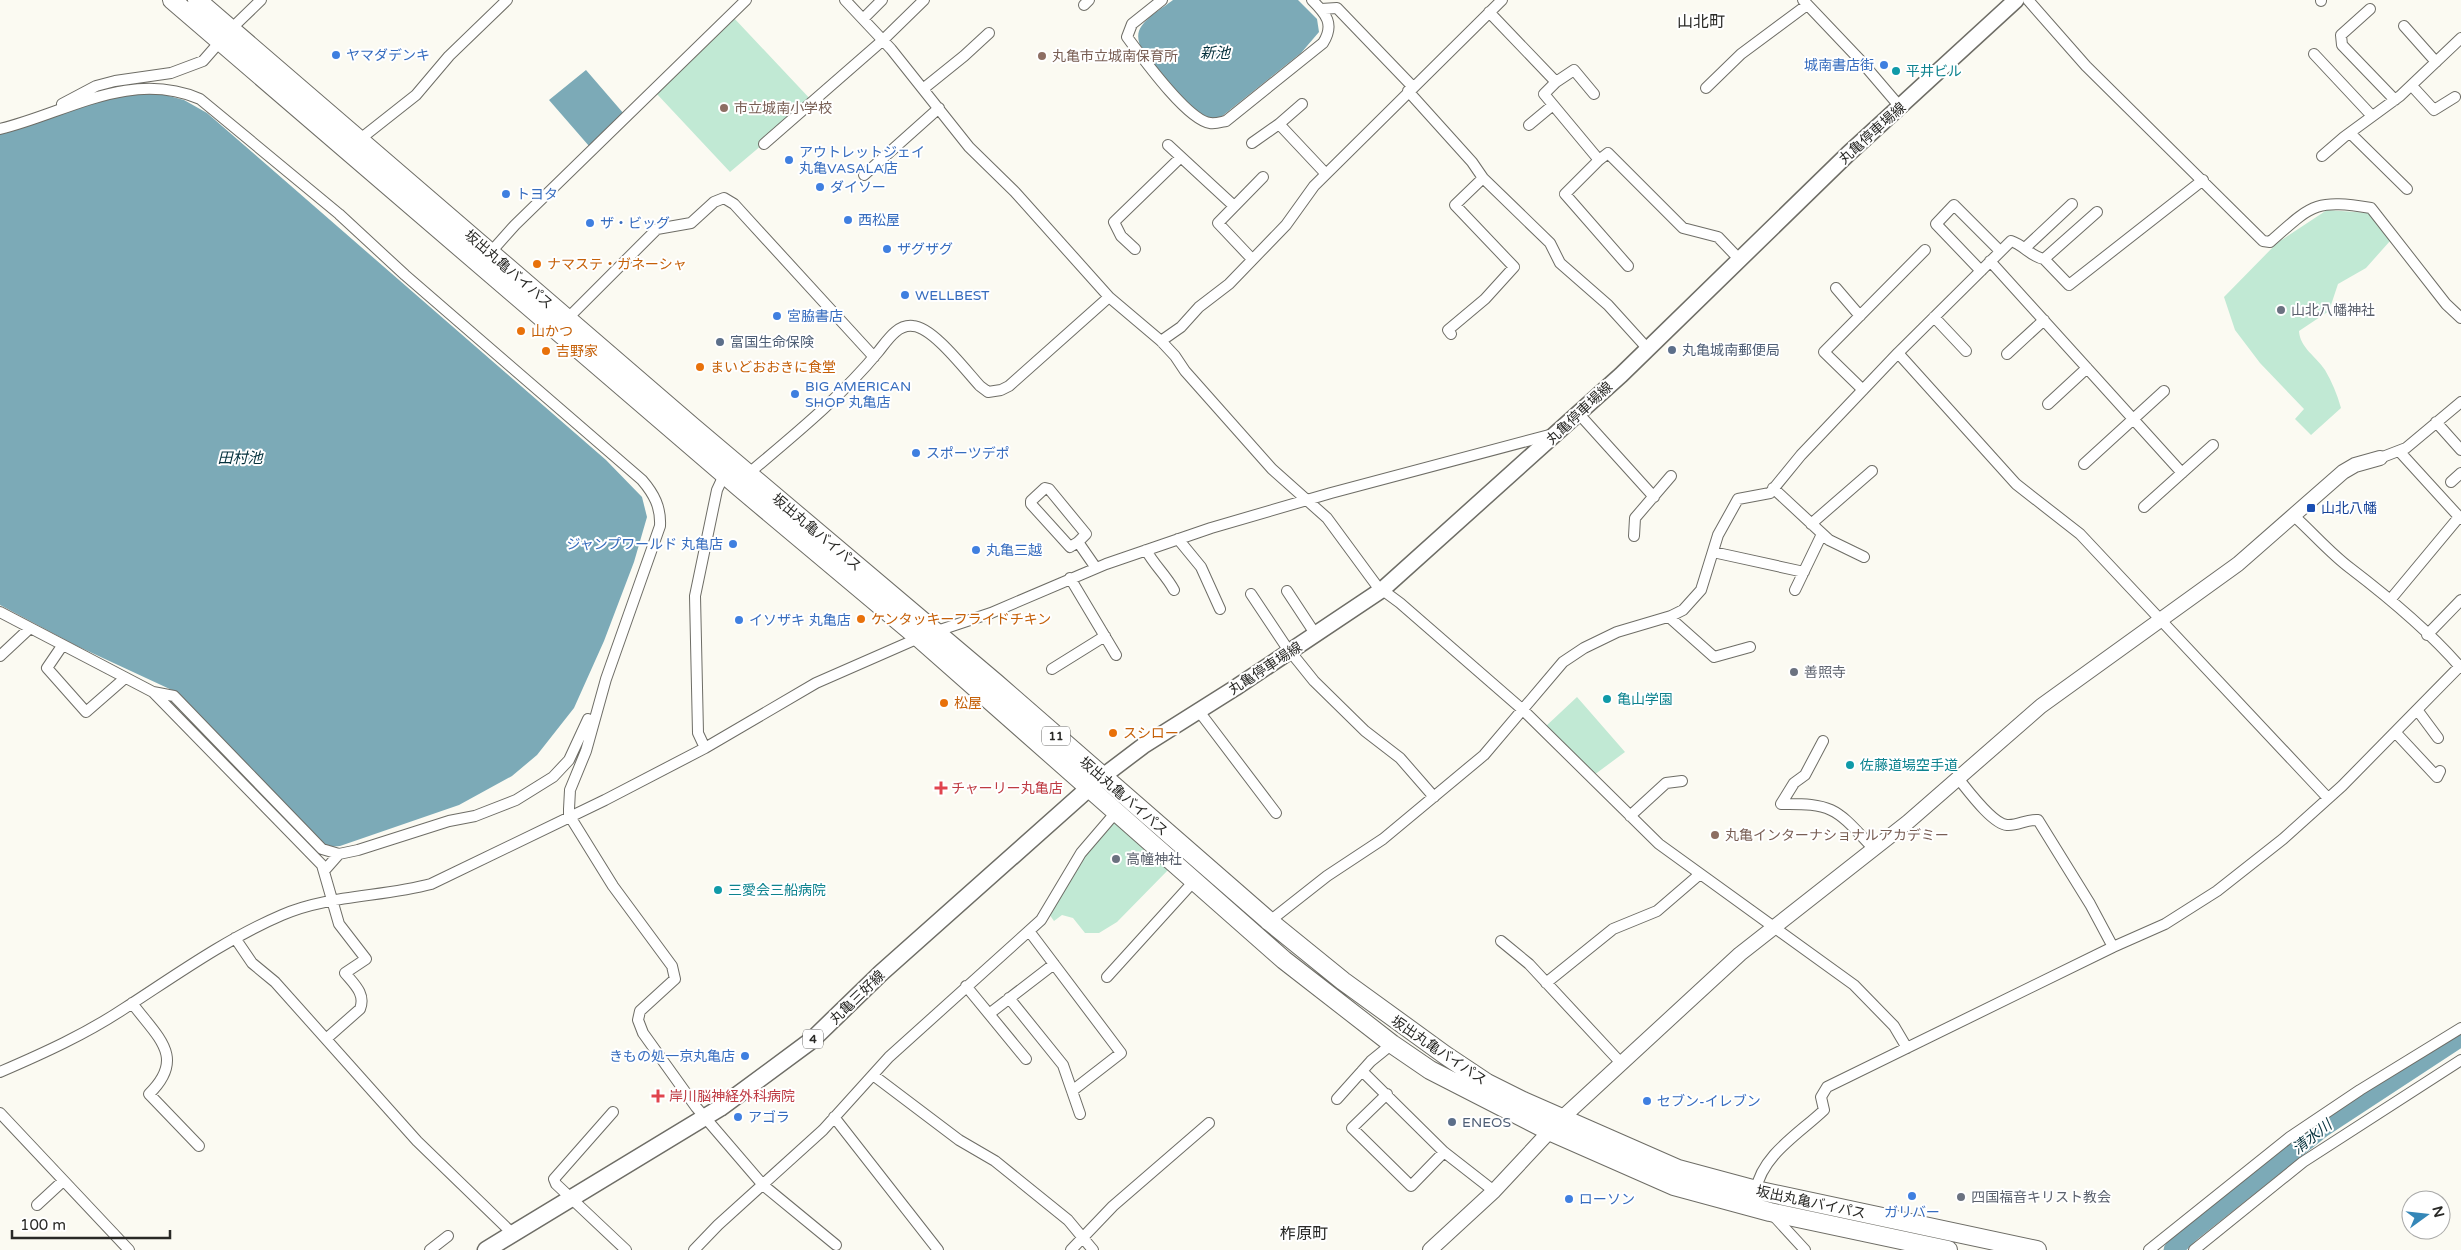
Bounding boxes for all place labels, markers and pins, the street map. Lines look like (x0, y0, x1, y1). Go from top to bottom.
place label: ヤマダデンキ (346, 47, 430, 64)
place label: 丸亀市立城南保育所 (1052, 48, 1178, 65)
marker: ヤマダデンキ (330, 49, 342, 61)
marker: 丸亀市立城南保育所 (1036, 50, 1048, 62)
place label: 城南書店街 (1804, 57, 1874, 74)
marker: 城南書店街 (1878, 59, 1890, 71)
place label: 平井ビル (1906, 63, 1962, 80)
marker: 平井ビル (1890, 65, 1902, 77)
place label: 市立城南小学校 (734, 100, 832, 117)
marker: 市立城南小学校 (718, 102, 730, 114)
place label: アウトレットジェイ 丸亀VASALA店 (799, 144, 925, 177)
marker: アウトレットジェイ 丸亀VASALA店 (783, 154, 795, 166)
place label: ダイソー (830, 179, 886, 196)
marker: ダイソー (814, 181, 826, 193)
place label: トヨタ (516, 186, 558, 203)
marker: トヨタ (500, 188, 512, 200)
place label: 西松屋 (858, 212, 900, 229)
marker: 西松屋 (842, 214, 854, 226)
place label: ザ・ビッグ (600, 215, 670, 232)
marker: ザ・ビッグ (584, 217, 596, 229)
place label: ザグザグ (897, 241, 953, 258)
marker: ザグザグ (881, 243, 893, 255)
place label: ナマステ・ガネーシャ (547, 256, 687, 273)
marker: ナマステ・ガネーシャ (531, 258, 543, 270)
place label: WELLBEST (915, 287, 990, 304)
marker: WELLBEST (899, 289, 911, 301)
place label: 山北八幡神社 (2291, 302, 2375, 319)
marker: 山北八幡神社 (2275, 304, 2287, 316)
place label: 宮脇書店 (787, 308, 843, 325)
marker: 宮脇書店 (771, 310, 783, 322)
place label: 山かつ (531, 323, 573, 340)
marker: 山かつ (515, 325, 527, 337)
place label: 富国生命保険 (730, 334, 814, 351)
marker: 富国生命保険 (714, 336, 726, 348)
place label: 丸亀城南郵便局 (1682, 342, 1780, 359)
place label: 吉野家 (556, 343, 598, 360)
marker: 丸亀城南郵便局 (1666, 344, 1678, 356)
marker: 吉野家 (540, 345, 552, 357)
place label: まいどおおきに食堂 (710, 359, 836, 376)
marker: まいどおおきに食堂 (694, 361, 706, 373)
place label: BIG AMERICAN SHOP 丸亀店 (805, 378, 911, 411)
marker: BIG AMERICAN SHOP 丸亀店 (789, 388, 801, 400)
place label: スポーツデポ (926, 445, 1010, 462)
marker: スポーツデポ (910, 447, 922, 459)
place label: 山北八幡 (2321, 500, 2377, 517)
marker: 山北八幡 (2305, 502, 2317, 514)
place label: ジャンプワールド 丸亀店 (566, 536, 723, 553)
marker: ジャンプワールド 丸亀店 (727, 538, 739, 550)
place label: 丸亀三越 (986, 542, 1042, 559)
marker: 丸亀三越 (970, 544, 982, 556)
place label: ケンタッキーフライドチキン (871, 611, 1051, 628)
place label: イソザキ 丸亀店 (749, 612, 851, 629)
marker: ケンタッキーフライドチキン (855, 613, 867, 625)
marker: イソザキ 丸亀店 (733, 614, 745, 626)
place label: 善照寺 (1804, 664, 1846, 681)
marker: 善照寺 (1788, 666, 1800, 678)
place label: 亀山学園 (1617, 691, 1673, 708)
marker: 亀山学園 (1601, 693, 1613, 705)
place label: 松屋 (954, 695, 982, 712)
marker: 松屋 (938, 697, 950, 709)
place label: スシロー (1123, 725, 1179, 742)
marker: スシロー (1107, 727, 1119, 739)
place label: 佐藤道場空手道 (1860, 757, 1958, 774)
marker: 佐藤道場空手道 (1844, 759, 1856, 771)
place label: チャーリー丸亀店 (951, 780, 1063, 797)
marker: チャーリー丸亀店 (935, 782, 947, 794)
place label: 丸亀インターナショナルアカデミー (1725, 827, 1949, 844)
marker: 丸亀インターナショナルアカデミー (1709, 829, 1721, 841)
place label: 高幢神社 (1126, 851, 1182, 868)
marker: 高幢神社 (1110, 853, 1122, 865)
place label: 三愛会三船病院 (728, 882, 826, 899)
marker: 三愛会三船病院 (712, 884, 724, 896)
place label: きもの処一京丸亀店 (609, 1048, 735, 1065)
marker: きもの処一京丸亀店 (739, 1050, 751, 1062)
place label: 岸川脳神経外科病院 (669, 1088, 795, 1105)
marker: 岸川脳神経外科病院 (651, 1089, 665, 1103)
place label: セブン-イレブン (1657, 1093, 1761, 1110)
marker: セブン-イレブン (1641, 1095, 1653, 1107)
place label: アゴラ (748, 1109, 790, 1126)
marker: アゴラ (732, 1111, 744, 1123)
place label: ENEOS (1462, 1114, 1511, 1131)
marker: ENEOS (1446, 1116, 1458, 1128)
place label: 四国福音キリスト教会 (1971, 1189, 2111, 1206)
marker: ガリバー (1906, 1190, 1918, 1202)
place label: ローソン (1579, 1191, 1635, 1208)
marker: 四国福音キリスト教会 (1955, 1191, 1967, 1203)
marker: ローソン (1563, 1193, 1575, 1205)
place label: ガリバー (1884, 1204, 1940, 1221)

